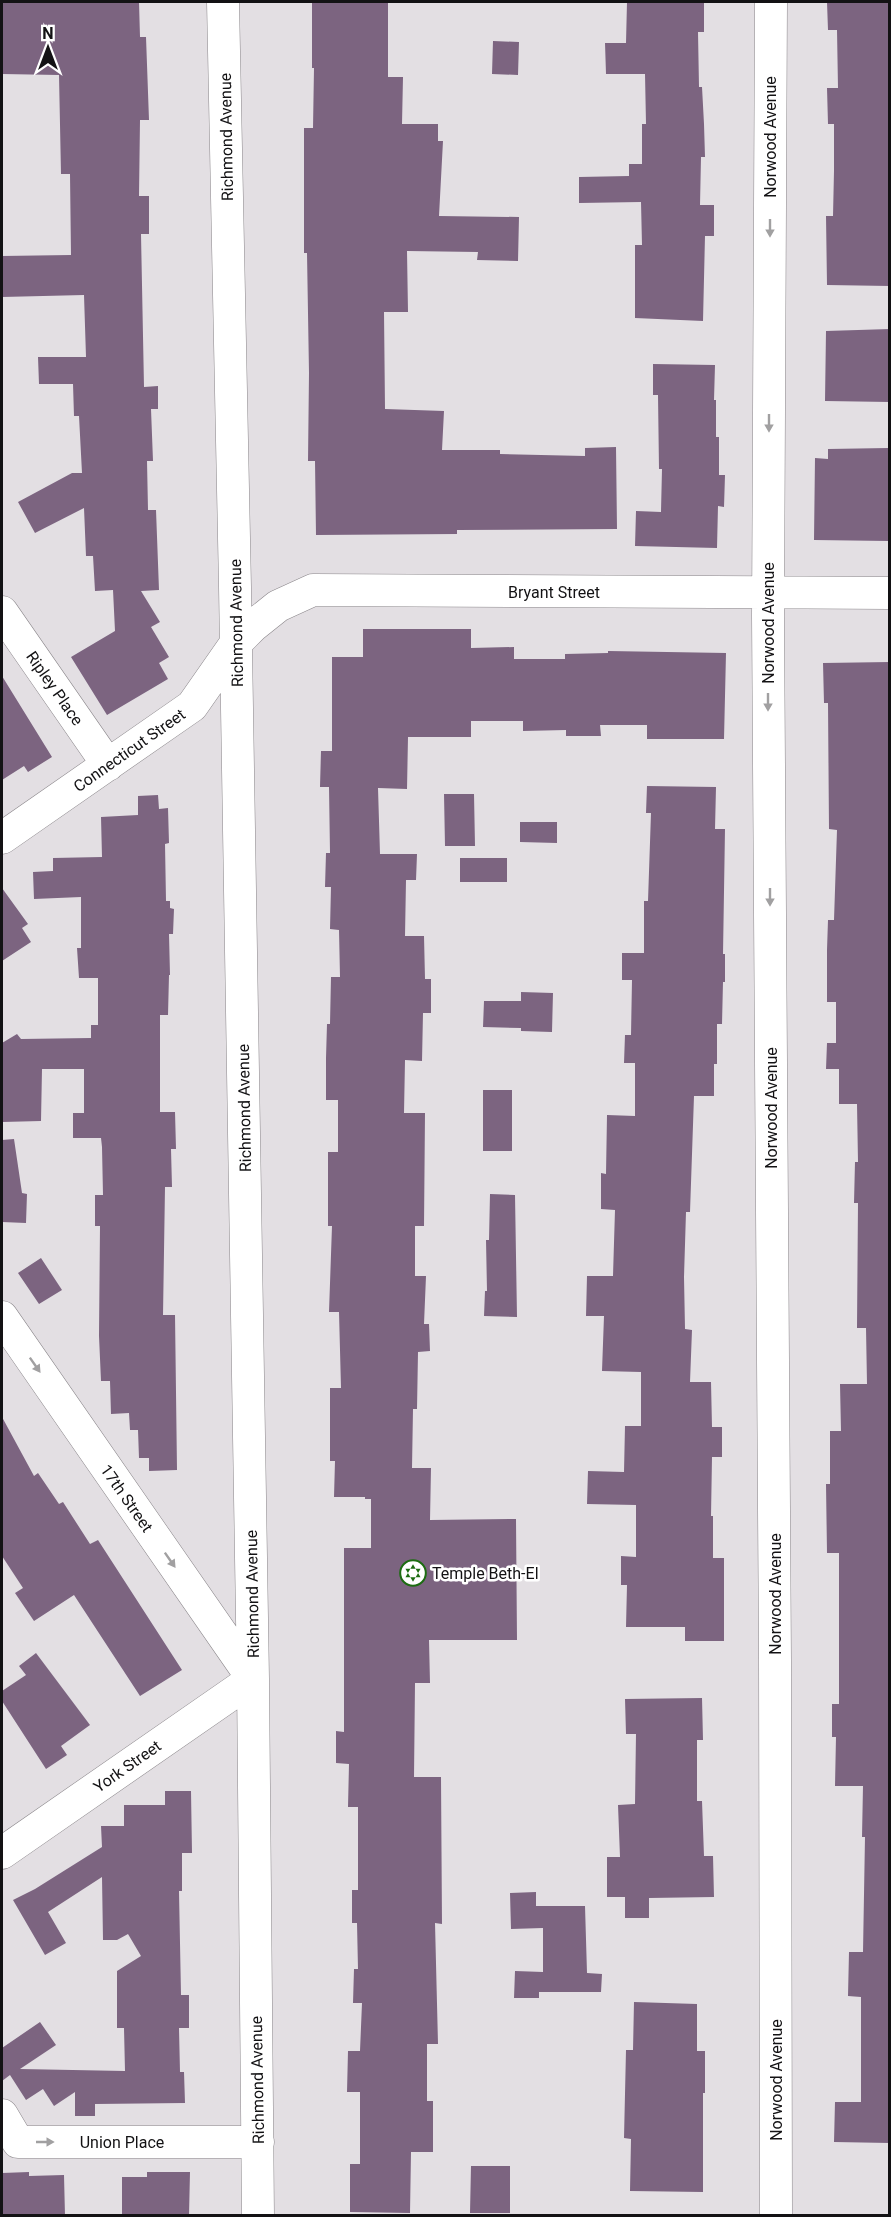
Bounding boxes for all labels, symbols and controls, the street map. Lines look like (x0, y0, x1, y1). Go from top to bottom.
north arrow (18, 18, 78, 78)
text: N (42, 24, 54, 43)
street label: Richmond Avenue (216, 73, 237, 201)
street label: Norwood Avenue (761, 76, 780, 198)
one-way arrow (765, 218, 774, 237)
one-way arrow (764, 413, 774, 432)
street label: Richmond Avenue (226, 559, 247, 687)
street label: Norwood Avenue (759, 562, 778, 684)
street label: Bryant Street (508, 583, 600, 602)
street label: Ripley Place (22, 648, 87, 729)
one-way arrow (764, 692, 773, 711)
street label: Connecticut Street (70, 705, 189, 796)
one-way arrow (765, 887, 775, 906)
street label: Richmond Avenue (234, 1044, 255, 1172)
street label: Norwood Avenue (762, 1047, 781, 1169)
one-way arrow (29, 1357, 40, 1373)
street label: 17th Street (96, 1461, 157, 1536)
street label: Richmond Avenue (242, 1530, 263, 1658)
street label: Norwood Avenue (766, 1533, 785, 1655)
one-way arrow (164, 1551, 176, 1567)
synagogue icon: Temple Beth-El (398, 1558, 428, 1588)
place label: Temple Beth-El (432, 1564, 539, 1583)
street label: York Street (90, 1736, 165, 1797)
street label: Richmond Avenue (247, 2016, 268, 2144)
street label: Norwood Avenue (767, 2019, 786, 2141)
street label: Union Place (80, 2133, 164, 2152)
one-way arrow (35, 2137, 54, 2147)

